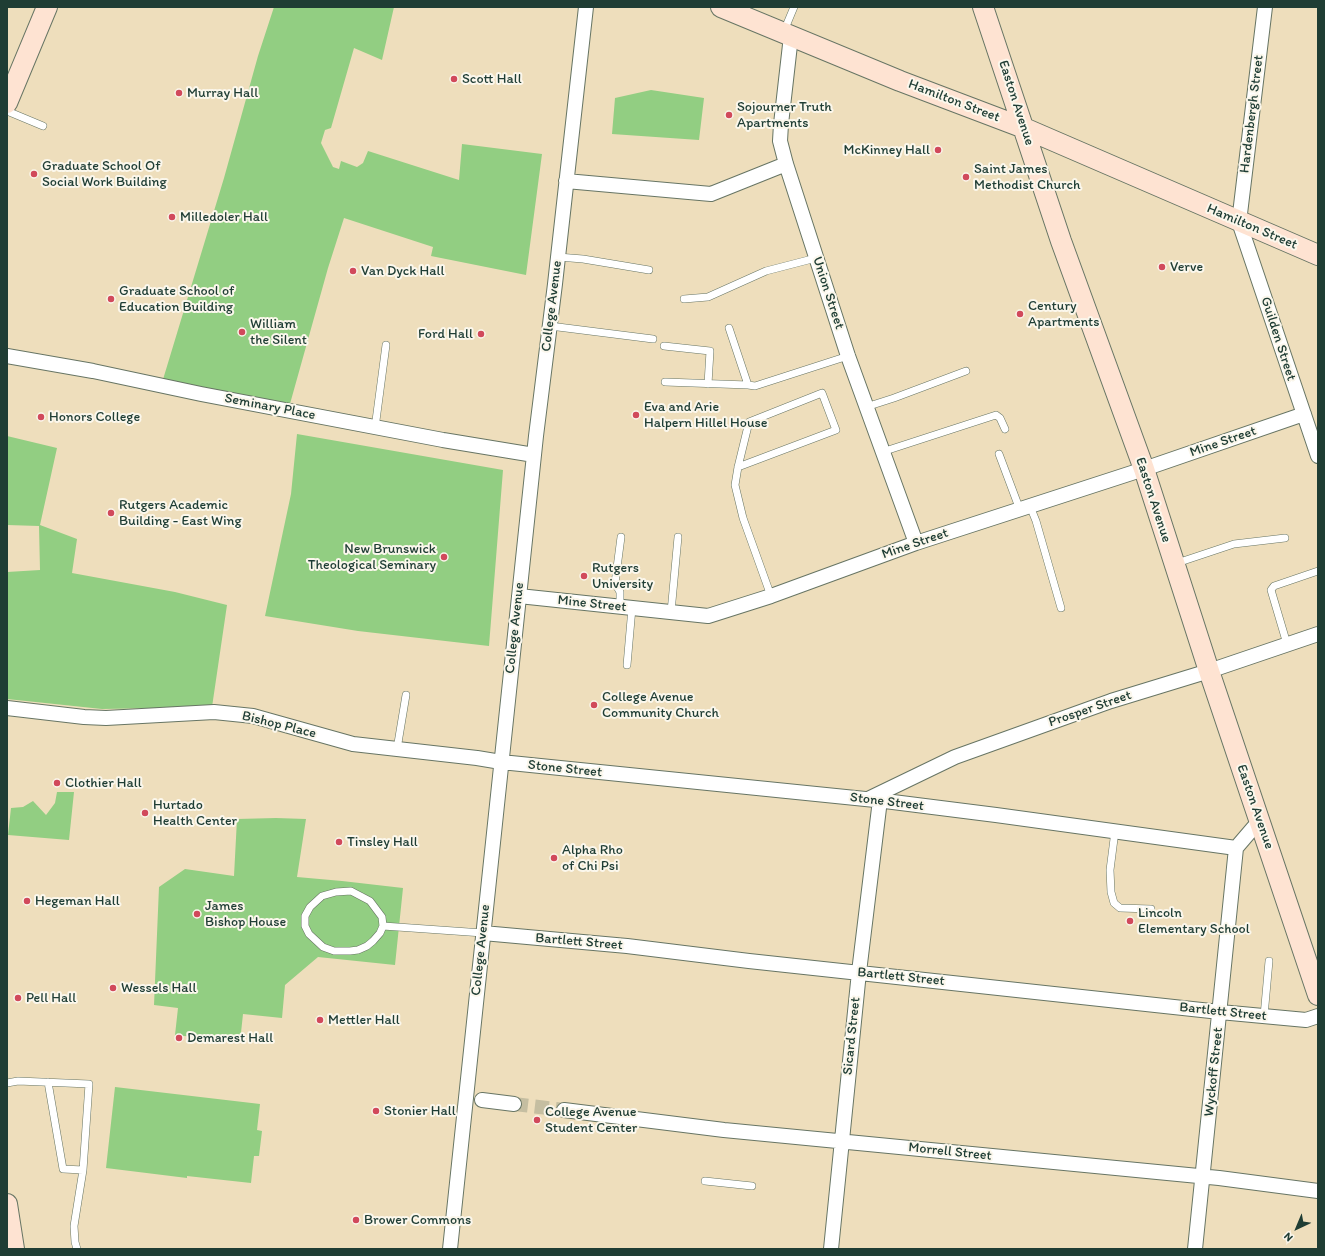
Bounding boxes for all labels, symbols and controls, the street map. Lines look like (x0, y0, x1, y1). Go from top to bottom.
street label: Hardenbergh Street (1236, 54, 1268, 174)
street label: Easton Avenue (994, 58, 1038, 148)
place label: Scott Hall (462, 71, 522, 87)
marker: Scott Hall (449, 74, 459, 84)
street label: Hamilton Street (906, 76, 1002, 126)
place label: Murray Hall (187, 85, 258, 101)
marker: Murray Hall (174, 88, 184, 98)
place label: Sojourner Truth Apartments (737, 99, 832, 132)
marker: Sojourner Truth Apartments (724, 110, 734, 120)
place label: McKinney Hall (843, 142, 930, 158)
marker: McKinney Hall (933, 145, 943, 155)
place label: Graduate School Of Social Work Building (42, 158, 167, 190)
place label: Saint James Methodist Church (974, 161, 1081, 194)
marker: Graduate School Of Social Work Building (29, 169, 39, 179)
marker: Saint James Methodist Church (961, 172, 971, 182)
street label: Hamilton Street (1204, 200, 1300, 254)
place label: Milledoler Hall (180, 209, 268, 225)
marker: Milledoler Hall (167, 212, 177, 222)
street label: Union Street (808, 255, 848, 331)
place label: Verve (1170, 259, 1203, 275)
street label: College Avenue (538, 260, 566, 352)
marker: Verve (1157, 262, 1167, 272)
place label: Van Dyck Hall (361, 263, 444, 279)
marker: Van Dyck Hall (348, 266, 358, 276)
place label: Graduate School of Education Building (119, 283, 234, 316)
marker: Graduate School of Education Building (106, 294, 116, 304)
street label: Guilden Street (1257, 295, 1299, 383)
place label: Century Apartments (1028, 298, 1100, 330)
marker: Century Apartments (1015, 309, 1025, 319)
place label: William the Silent (250, 316, 307, 348)
place label: Ford Hall (418, 326, 473, 342)
marker: William the Silent (237, 327, 247, 337)
marker: Ford Hall (476, 329, 486, 339)
street label: Seminary Place (223, 390, 317, 424)
place label: Eva and Arie Halpern Hillel House (644, 399, 768, 432)
place label: Honors College (49, 409, 140, 425)
marker: Eva and Arie Halpern Hillel House (631, 410, 641, 420)
marker: Honors College (36, 412, 46, 422)
street label: Mine Street (1188, 423, 1258, 461)
street label: Easton Avenue (1131, 455, 1175, 545)
place label: Rutgers Academic Building - East Wing (119, 497, 242, 530)
marker: Rutgers Academic Building - East Wing (106, 508, 116, 518)
street label: Mine Street (880, 525, 950, 563)
place label: New Brunswick Theological Seminary (308, 541, 436, 574)
marker: New Brunswick Theological Seminary (439, 552, 449, 562)
place label: Rutgers University (592, 560, 653, 592)
marker: Rutgers University (579, 571, 589, 581)
street label: College Avenue (502, 582, 528, 674)
street label: Mine Street (557, 592, 627, 616)
street label: Prosper Street (1046, 687, 1134, 731)
place label: College Avenue Community Church (602, 689, 719, 722)
marker: College Avenue Community Church (589, 700, 599, 710)
street label: Bishop Place (240, 708, 318, 742)
street label: Stone Street (527, 757, 603, 781)
street label: Easton Avenue (1233, 762, 1277, 852)
place label: Clothier Hall (65, 775, 142, 791)
marker: Clothier Hall (52, 778, 62, 788)
street label: Stone Street (849, 789, 925, 815)
place label: Hurtado Health Center (153, 797, 237, 830)
marker: Hurtado Health Center (140, 808, 150, 818)
place label: Tinsley Hall (347, 834, 418, 850)
marker: Tinsley Hall (334, 837, 344, 847)
place label: Alpha Rho of Chi Psi (562, 842, 623, 874)
marker: Alpha Rho of Chi Psi (549, 853, 559, 863)
place label: Hegeman Hall (35, 893, 120, 909)
marker: Hegeman Hall (22, 896, 32, 906)
place label: James Bishop House (205, 898, 286, 930)
street label: College Avenue (468, 904, 494, 996)
place label: Lincoln Elementary School (1138, 905, 1250, 938)
marker: James Bishop House (192, 909, 202, 919)
marker: Lincoln Elementary School (1125, 916, 1135, 926)
street label: Bartlett Street (535, 930, 623, 954)
street label: Bartlett Street (856, 964, 946, 990)
place label: Wessels Hall (121, 980, 197, 996)
marker: Wessels Hall (108, 983, 118, 993)
place label: Pell Hall (26, 990, 76, 1006)
marker: Pell Hall (13, 993, 23, 1003)
street label: Sicard Street (840, 996, 864, 1076)
street label: Bartlett Street (1178, 999, 1268, 1025)
place label: Mettler Hall (328, 1012, 400, 1028)
marker: Mettler Hall (315, 1015, 325, 1025)
street label: Wyckoff Street (1201, 1027, 1227, 1117)
place label: Demarest Hall (187, 1030, 273, 1046)
marker: Demarest Hall (174, 1033, 184, 1043)
place label: Stonier Hall (384, 1103, 456, 1119)
place label: College Avenue Student Center (545, 1104, 637, 1136)
marker: Stonier Hall (371, 1106, 381, 1116)
marker: College Avenue Student Center (532, 1115, 542, 1125)
street label: Morrell Street (907, 1139, 993, 1165)
north arrow (1277, 1208, 1317, 1248)
place label: Brower Commons (364, 1212, 471, 1228)
marker: Brower Commons (351, 1215, 361, 1225)
text: N (1281, 1230, 1296, 1244)

